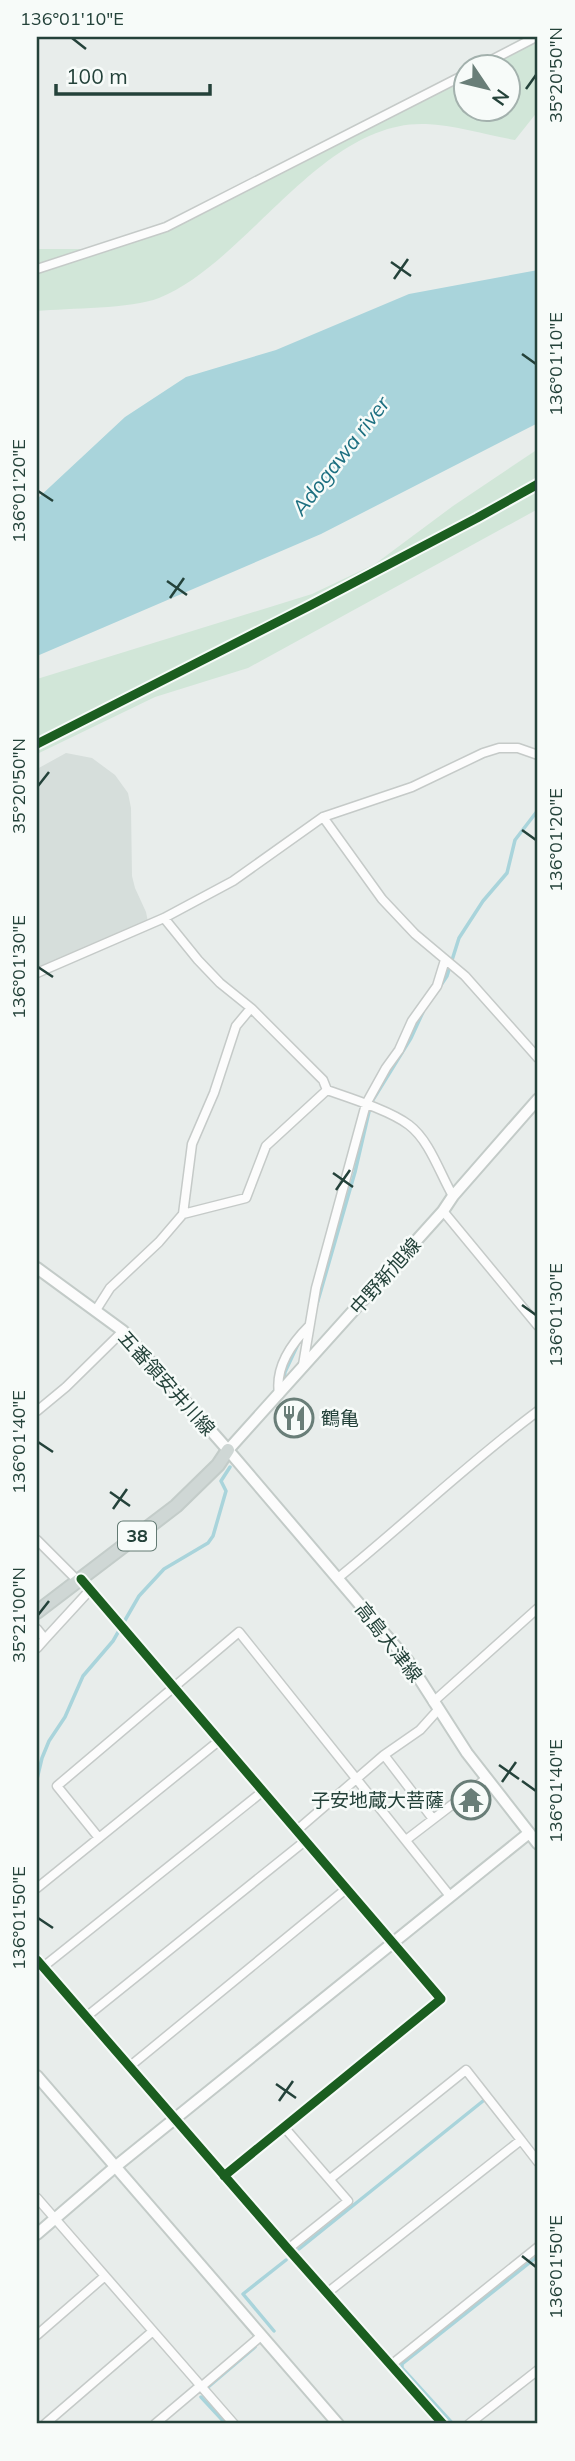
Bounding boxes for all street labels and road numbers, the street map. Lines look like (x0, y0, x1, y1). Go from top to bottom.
street label: 中野新旭線 (344, 1233, 426, 1319)
street label: 五番領安井川線 (114, 1326, 220, 1440)
road number: 38 (118, 1521, 156, 1550)
street label: 高島大津線 (350, 1597, 428, 1687)

